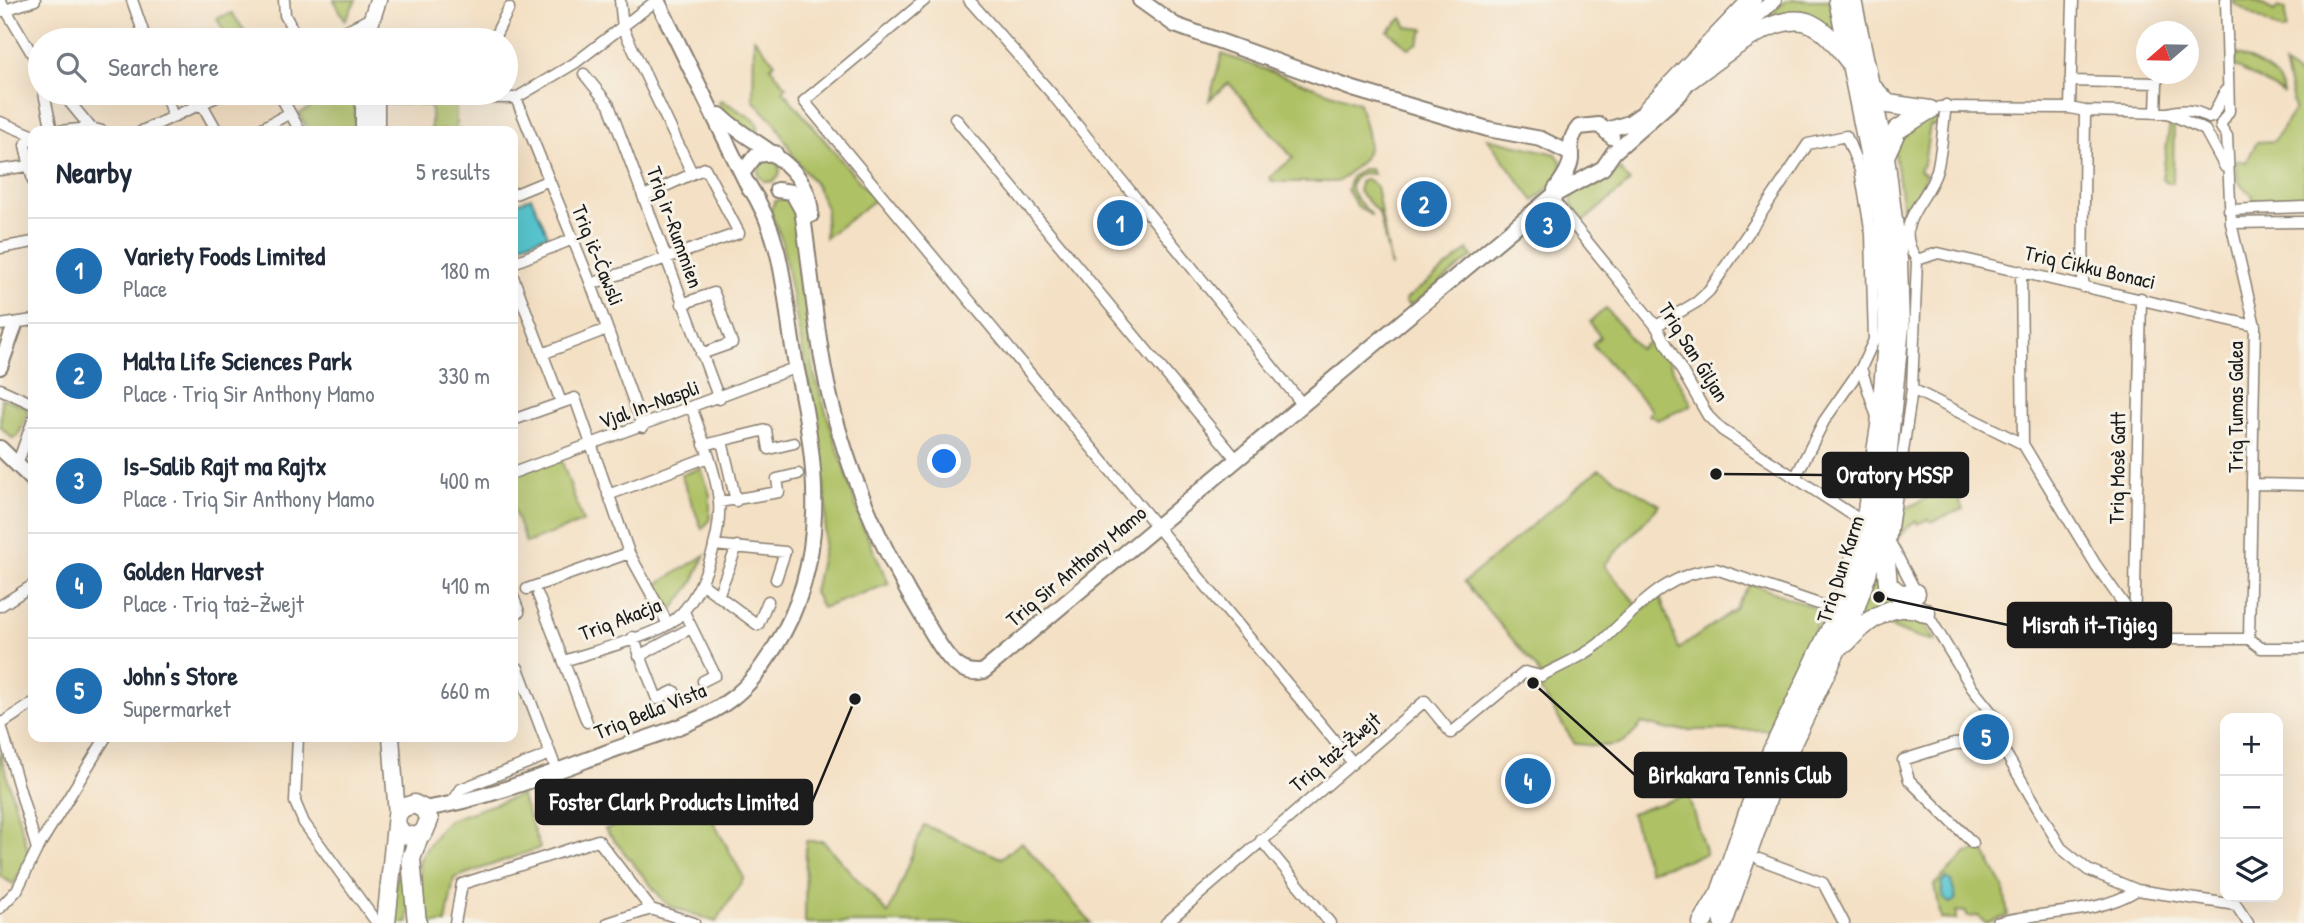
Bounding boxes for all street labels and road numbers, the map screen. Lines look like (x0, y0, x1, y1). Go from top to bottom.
street label: Triq ir-Rummien (640, 162, 710, 292)
street label: Triq iċ-Ċawsli (565, 200, 631, 310)
street label: Triq Ċikku Bonaci (2022, 238, 2158, 296)
street label: Triq San Ġiljan (1652, 297, 1736, 407)
street label: Triq Tumas Galea (2221, 341, 2250, 473)
street label: Vjal In-Naspli (595, 372, 703, 436)
street label: Triq Mosè Gatt (2102, 411, 2132, 524)
street label: Triq Sir Anthony Mamo (1000, 499, 1152, 633)
street label: Triq Dun Karm (1809, 512, 1871, 626)
street label: Triq Akaċja (575, 590, 665, 648)
street label: Triq Bella Vista (590, 675, 710, 747)
street label: Triq taż-Żwejt (1283, 705, 1387, 799)

